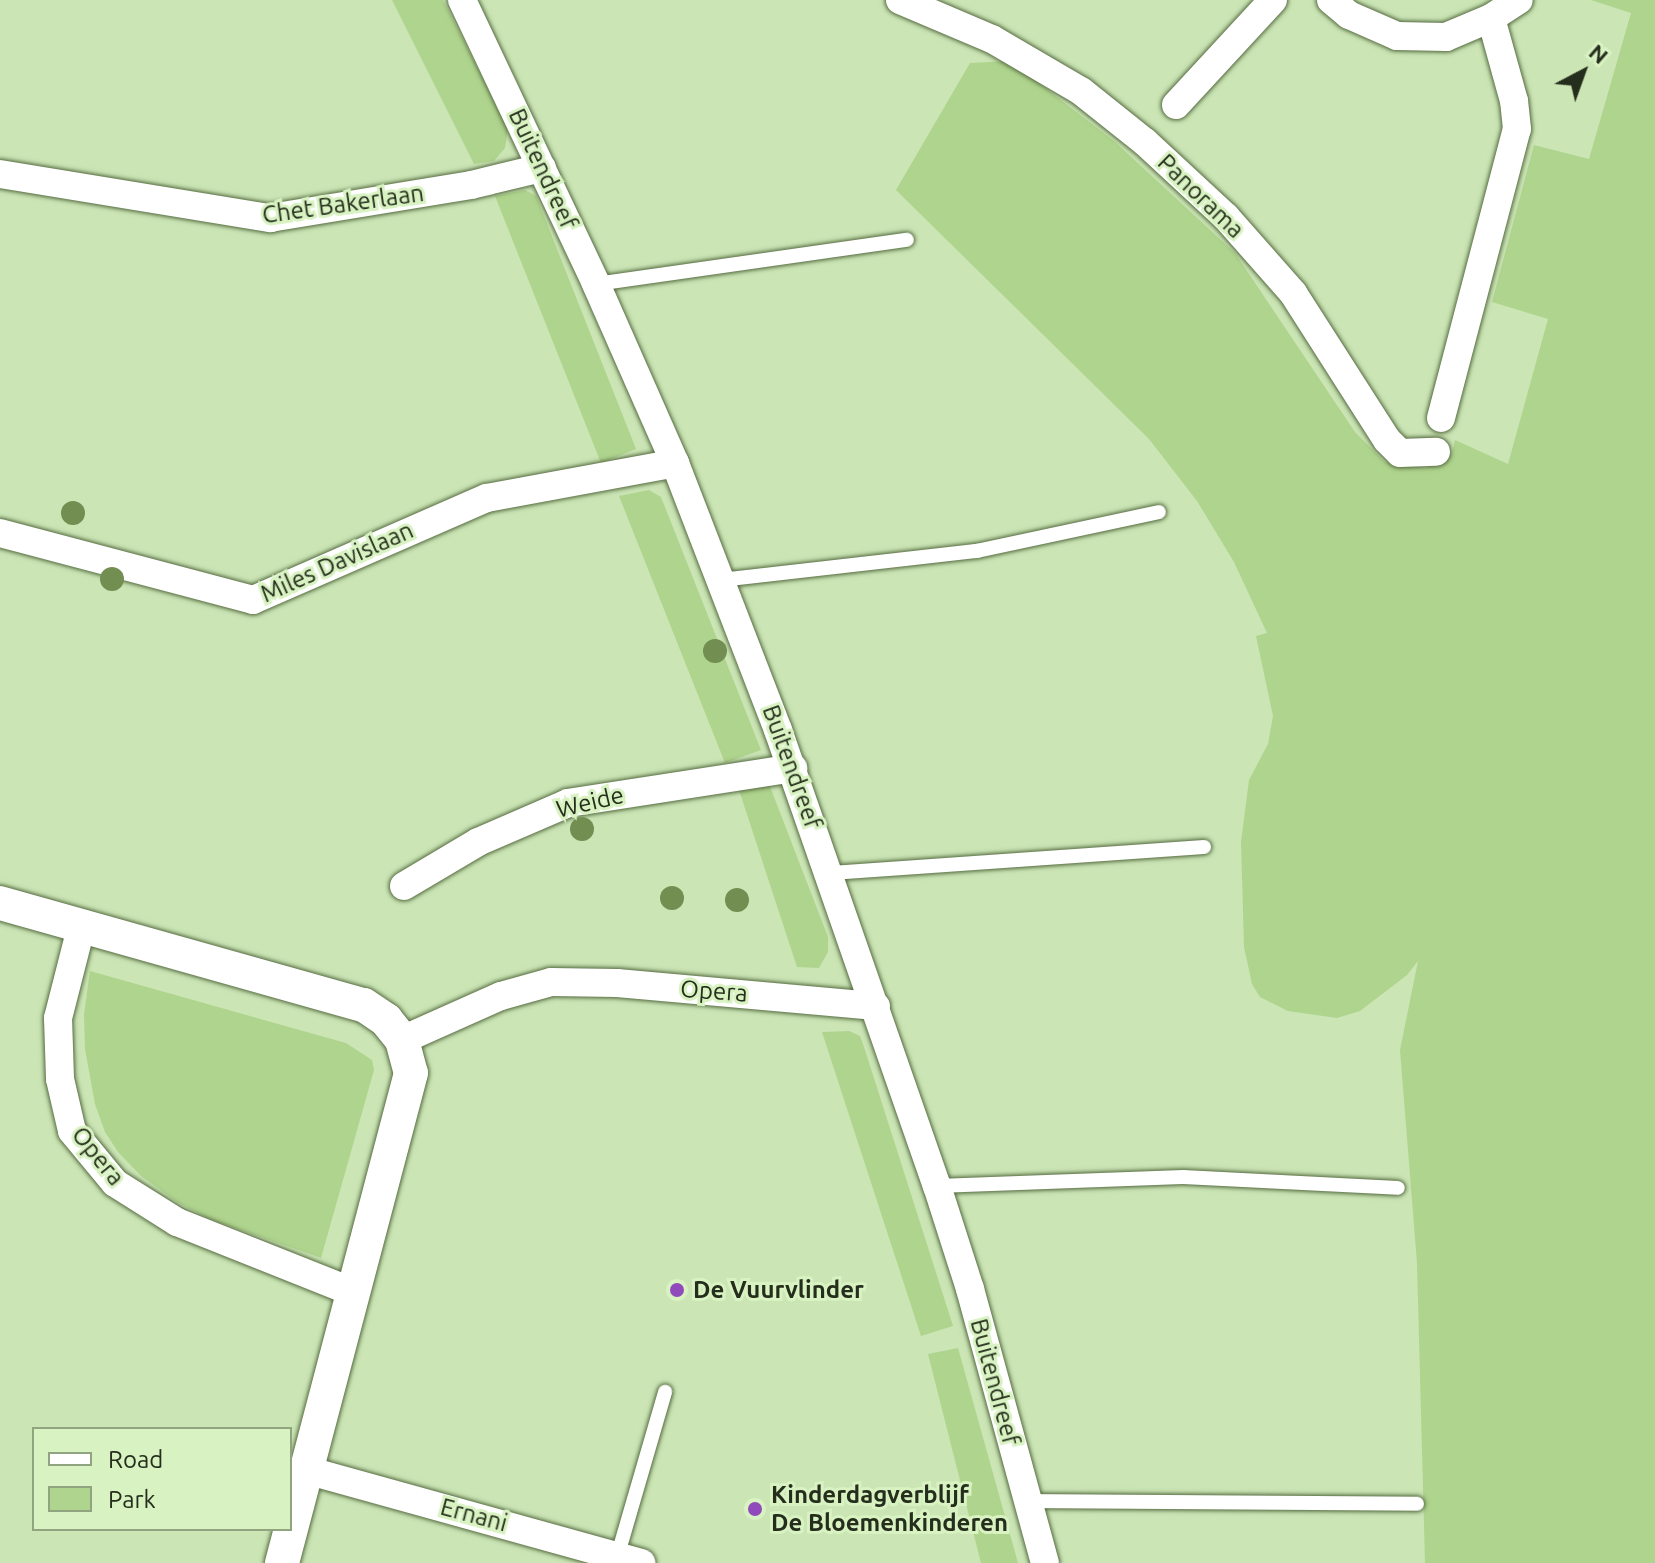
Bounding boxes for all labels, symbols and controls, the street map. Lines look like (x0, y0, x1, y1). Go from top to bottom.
north arrow (1543, 32, 1623, 112)
text: N (1585, 39, 1613, 68)
street label: Buitendreef (503, 104, 583, 234)
street label: Panorama (1152, 148, 1250, 244)
street label: Chet Bakerlaan (260, 178, 426, 230)
street label: Miles Davislaan (256, 515, 418, 609)
street label: Buitendreef (756, 701, 828, 833)
street label: Weide (554, 780, 626, 824)
street label: Opera (679, 974, 749, 1008)
street label: Opera (66, 1121, 130, 1191)
place label: De Vuurvlinder (693, 1276, 864, 1304)
marker: De Vuurvlinder (668, 1281, 686, 1299)
street label: Buitendreef (964, 1316, 1026, 1448)
legend (32, 1427, 292, 1531)
text: Road (108, 1446, 163, 1473)
place label: Kinderdagverblijf De Bloemenkinderen (771, 1481, 1008, 1537)
text: Park (108, 1486, 156, 1513)
street label: Ernani (437, 1492, 511, 1538)
marker: Kinderdagverblijf De Bloemenkinderen (746, 1500, 764, 1518)

